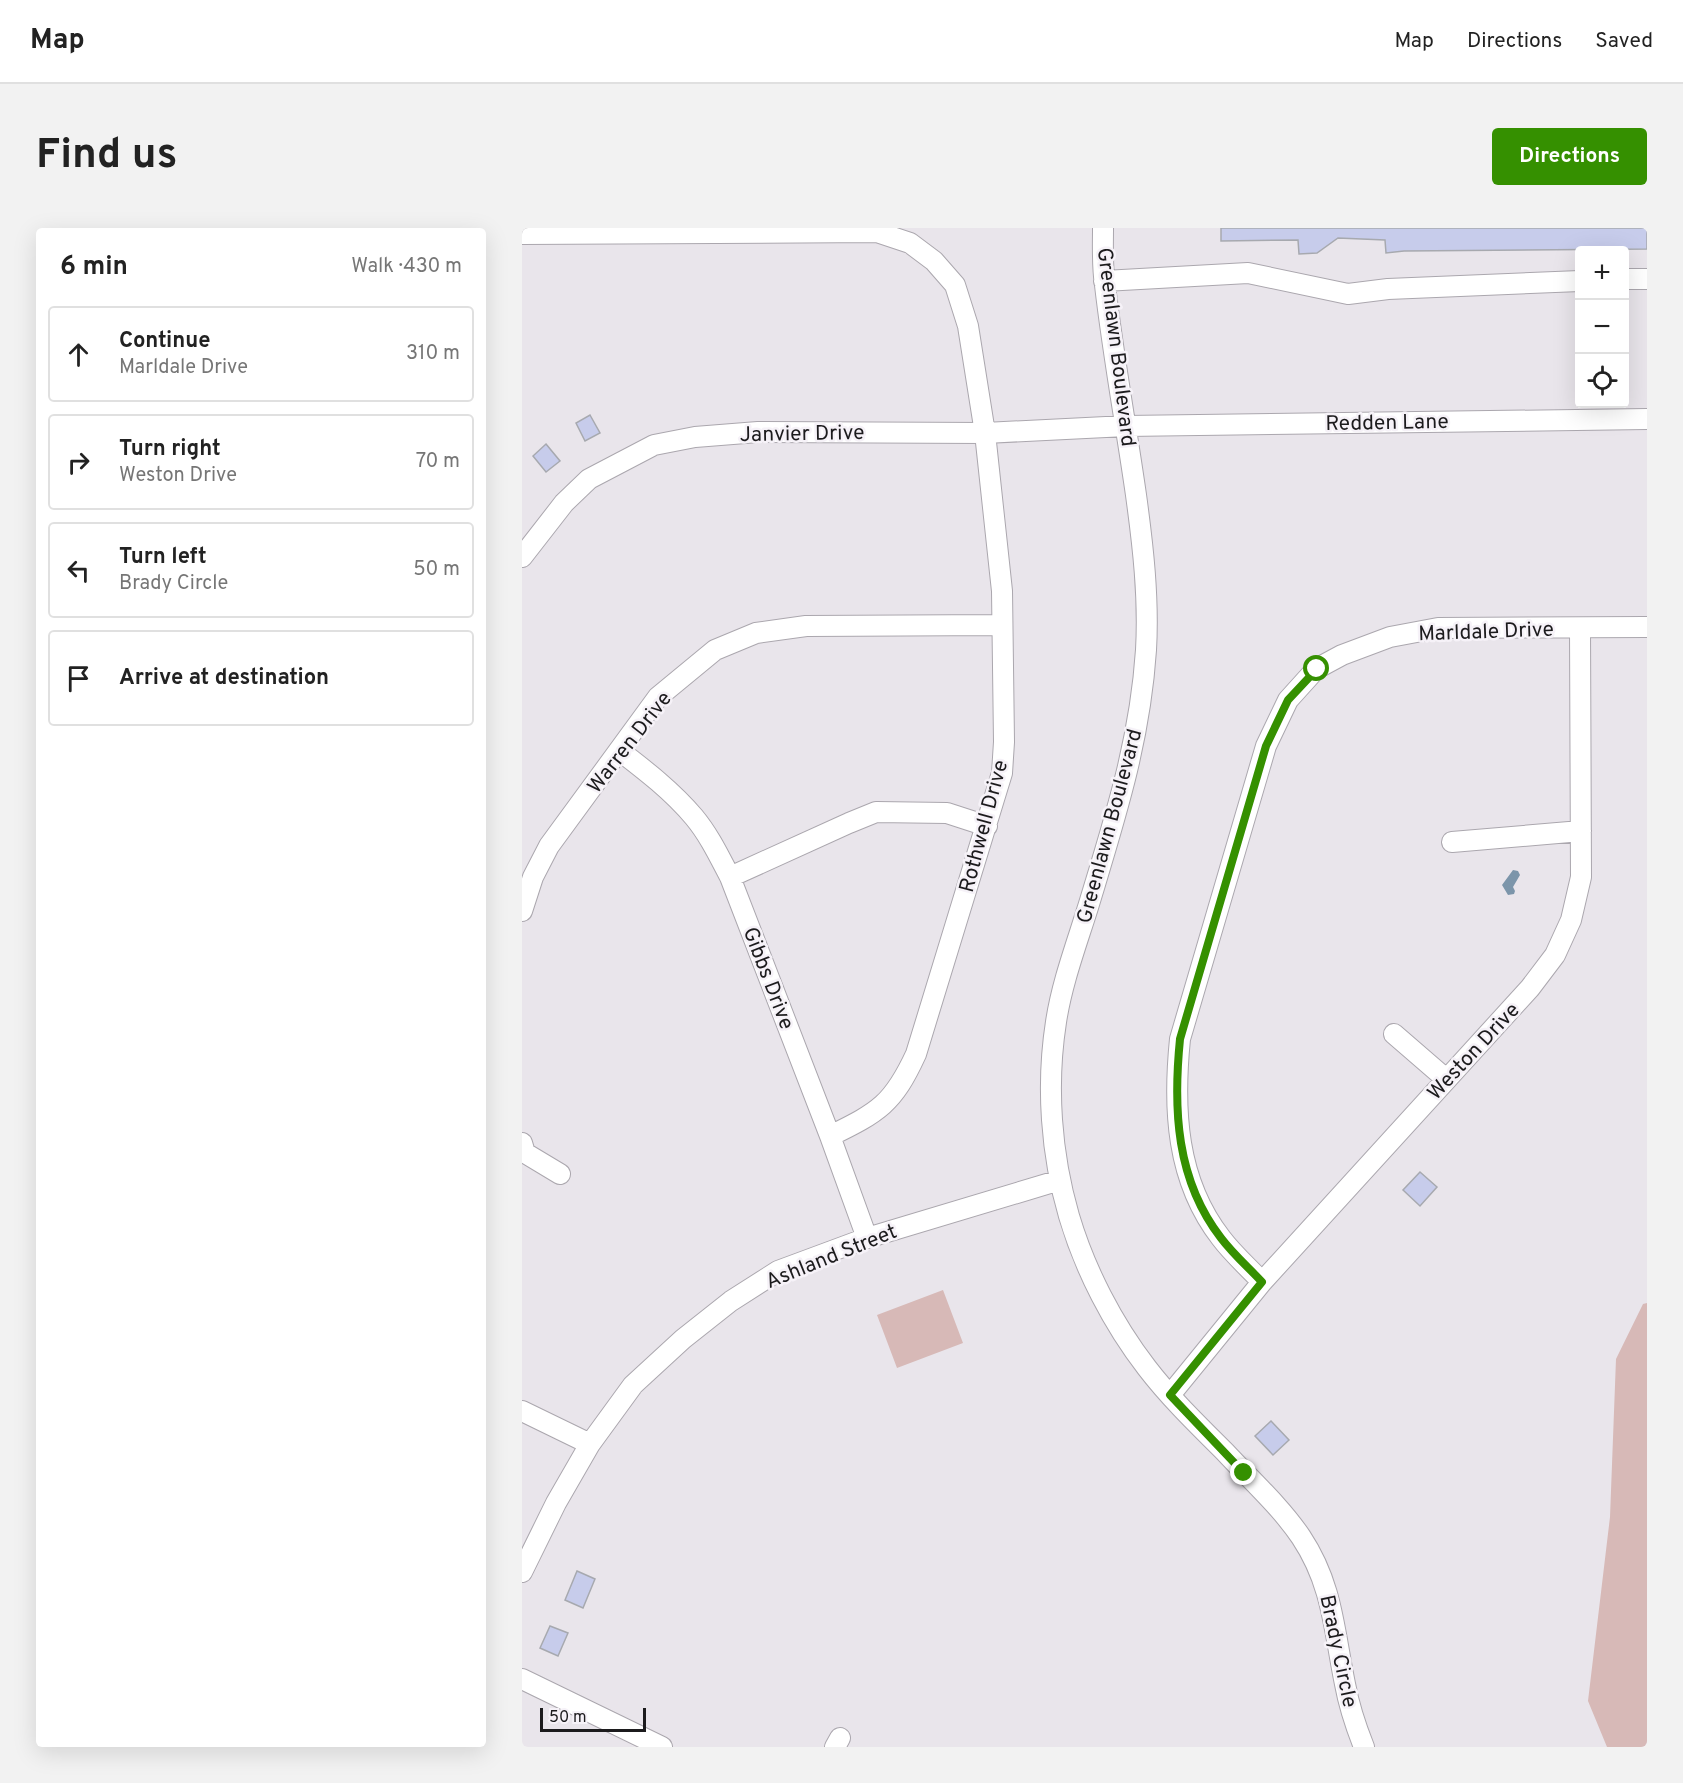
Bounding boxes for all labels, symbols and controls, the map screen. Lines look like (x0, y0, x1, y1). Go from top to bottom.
text: Map (30, 23, 85, 59)
text: Map (1394, 28, 1434, 55)
text: Directions (1467, 28, 1562, 55)
text: Saved (1595, 28, 1653, 55)
button: Directions (1492, 128, 1647, 185)
text: Find us (36, 130, 177, 183)
street label: Greenlawn Boulevard (1090, 246, 1141, 448)
map controls (1575, 246, 1629, 408)
button: + (1575, 246, 1629, 300)
text: 6 min (60, 251, 128, 284)
text: Walk · 430 m (351, 254, 462, 280)
button: − (1575, 300, 1629, 354)
text: Continue (119, 328, 210, 355)
icon: ahead (62, 338, 95, 371)
text: 310 m (406, 341, 460, 367)
button: locate (1575, 354, 1629, 408)
text: Marldale Drive (119, 355, 248, 381)
street label: Redden Lane (1325, 409, 1449, 438)
street label: Janvier Drive (739, 420, 865, 449)
text: Turn right (119, 436, 221, 463)
icon: right (62, 446, 95, 479)
text: 70 m (416, 449, 460, 475)
text: Weston Drive (119, 463, 237, 489)
text: Turn left (119, 544, 207, 571)
icon: left (62, 554, 95, 587)
text: 50 m (413, 557, 460, 583)
text: Brady Circle (119, 571, 228, 597)
street label: Marldale Drive (1418, 617, 1554, 648)
route start (1303, 655, 1329, 681)
icon: arrive (62, 662, 95, 695)
text: Arrive at destination (119, 665, 329, 692)
street label: Warren Drive (582, 686, 678, 799)
street label: Greenlawn Boulevard (1072, 726, 1149, 927)
street label: Rothwell Drive (954, 757, 1015, 896)
street label: Gibbs Drive (736, 923, 800, 1034)
street label: Weston Drive (1422, 998, 1526, 1106)
street label: Ashland Street (762, 1219, 901, 1296)
route end (1230, 1459, 1256, 1485)
street label: Brady Circle (1312, 1592, 1363, 1710)
scale bar (540, 1705, 646, 1732)
text: 50 m (549, 1708, 587, 1728)

